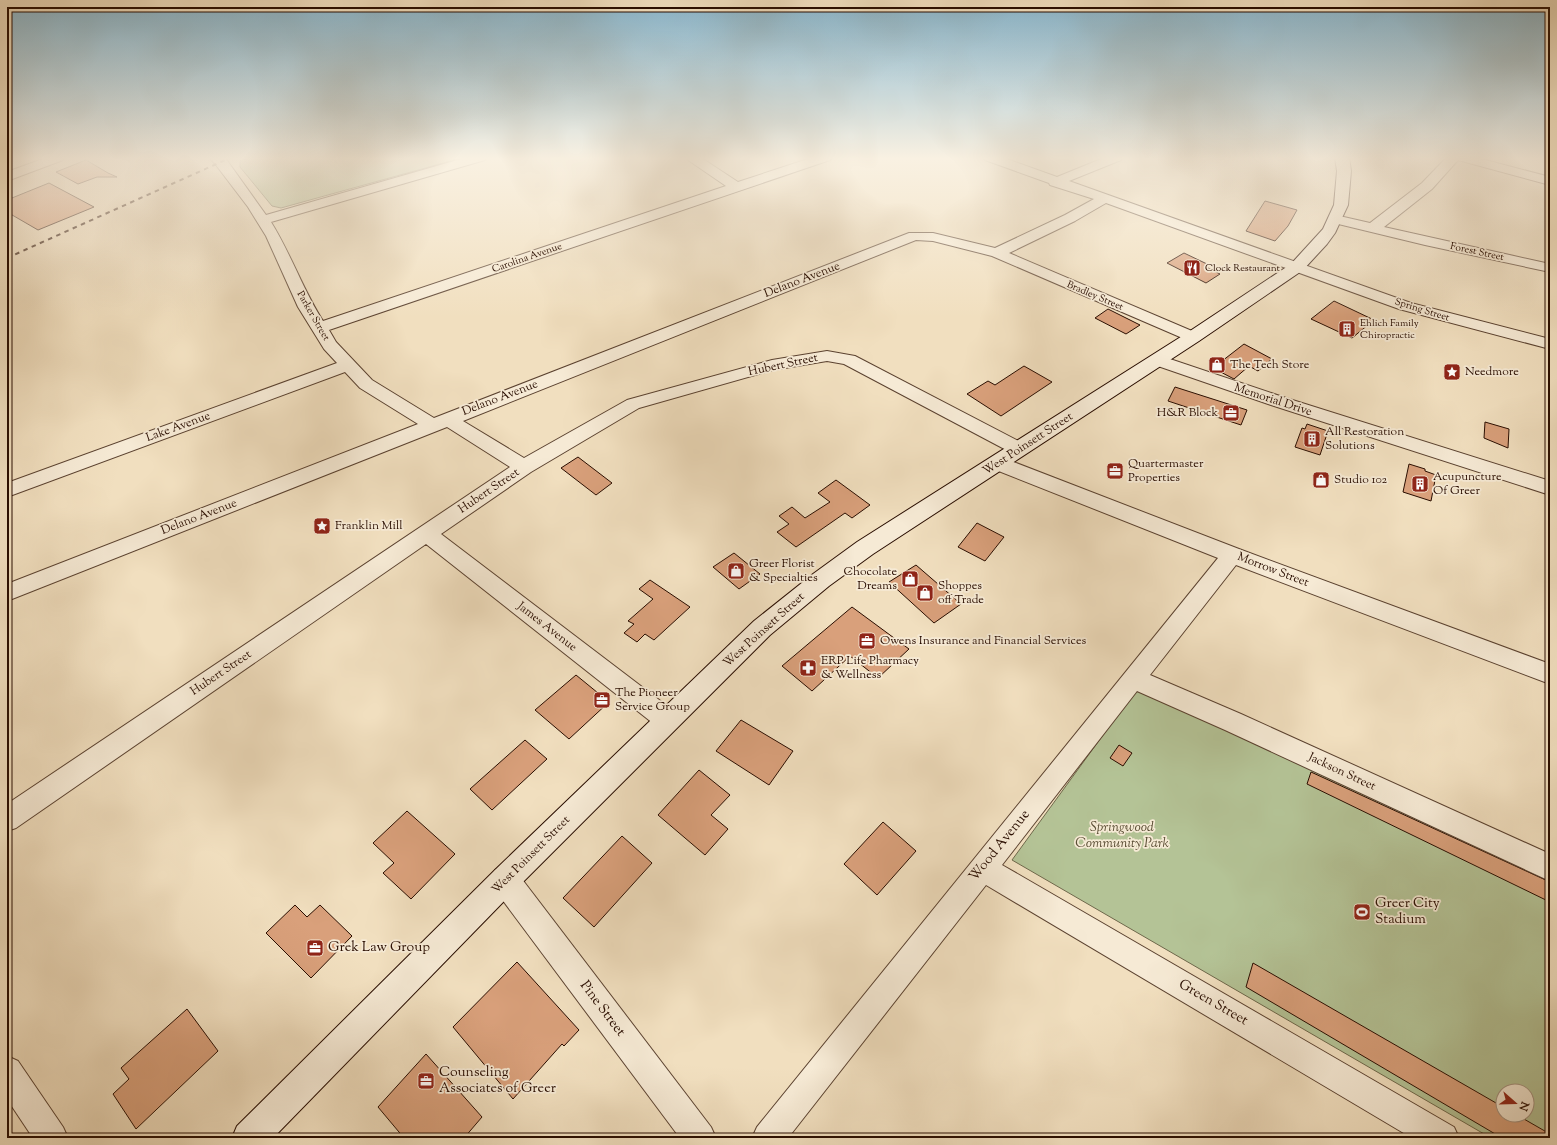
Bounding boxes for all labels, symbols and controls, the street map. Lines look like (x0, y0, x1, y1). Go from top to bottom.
street label: Carolina Avenue (490, 239, 564, 277)
street label: Forest Street (1449, 239, 1506, 265)
street label: Delano Avenue (761, 257, 843, 303)
restaurant icon: Clock Restaurant (1182, 258, 1202, 278)
place label: Clock Restaurant (1205, 261, 1281, 276)
street label: Bradley Street (1064, 277, 1126, 315)
street label: Parker Street (293, 288, 334, 344)
street label: Spring Street (1393, 295, 1452, 326)
place label: Ehlich Family Chiropractic (1360, 316, 1419, 343)
building icon: Ehlich Family Chiropractic (1337, 319, 1357, 339)
street label: Hubert Street (747, 349, 819, 381)
shop icon: The Tech Store (1207, 355, 1227, 375)
place label: The Tech Store (1230, 356, 1310, 374)
place icon: Needmore (1442, 362, 1462, 382)
place label: Needmore (1465, 363, 1519, 381)
street label: Delano Avenue (459, 375, 541, 421)
street label: Memorial Drive (1232, 379, 1315, 421)
office icon: H&R Block (1221, 403, 1241, 423)
place label: H&R Block (1157, 404, 1218, 422)
street label: Lake Avenue (143, 407, 213, 447)
street label: West Poinsett Street (979, 408, 1077, 480)
place label: All Restoration Solutions (1325, 423, 1404, 455)
building icon: All Restoration Solutions (1302, 429, 1322, 449)
place label: Quartermaster Properties (1128, 455, 1204, 487)
office icon: Quartermaster Properties (1105, 461, 1125, 481)
street label: Hubert Street (455, 464, 523, 518)
place label: Acupuncture Of Greer (1433, 468, 1502, 500)
shop icon: Studio 102 (1311, 470, 1331, 490)
place label: Studio 102 (1334, 471, 1388, 489)
building icon: Acupuncture Of Greer (1410, 474, 1430, 494)
street label: Delano Avenue (158, 494, 240, 540)
place icon: Franklin Mill (312, 516, 332, 536)
place label: Franklin Mill (335, 517, 403, 535)
street label: Morrow Street (1235, 548, 1311, 592)
place label: Greer Florist & Specialties (749, 555, 818, 587)
shop icon: Greer Florist & Specialties (726, 561, 746, 581)
place label: Chocolate Dreams (843, 563, 897, 595)
shop icon: Chocolate Dreams (900, 569, 920, 589)
place label: Shoppes off Trade (938, 577, 984, 609)
shop icon: Shoppes off Trade (915, 583, 935, 603)
street label: West Poinsett Street (719, 588, 809, 672)
street label: James Avenue (512, 597, 581, 656)
office icon: Owens Insurance and Financial Services (857, 631, 877, 651)
place label: Owens Insurance and Financial Services (880, 632, 1087, 650)
street label: Hubert Street (187, 646, 255, 700)
place label: ERP Life Pharmacy & Wellness (821, 652, 919, 684)
pharmacy icon: ERP Life Pharmacy & Wellness (798, 658, 818, 678)
place label: The Pioneer Service Group (615, 684, 690, 716)
office icon: The Pioneer Service Group (592, 690, 612, 710)
street label: Jackson Street (1304, 748, 1379, 796)
street label: Wood Avenue (965, 806, 1035, 886)
street label: West Poinsett Street (488, 812, 574, 898)
park label: Springwood Community Park (1075, 818, 1169, 854)
place label: Greer City Stadium (1375, 894, 1440, 930)
sports icon: Greer City Stadium (1352, 902, 1372, 922)
office icon: Grek Law Group (305, 938, 325, 958)
place label: Grek Law Group (328, 938, 430, 958)
street label: Green Street (1175, 975, 1252, 1031)
street label: Pine Street (574, 977, 630, 1041)
place label: Counseling Associates of Greer (439, 1063, 557, 1099)
office icon: Counseling Associates of Greer (416, 1071, 436, 1091)
north arrow (1495, 1083, 1535, 1123)
text: N (1514, 1098, 1533, 1113)

